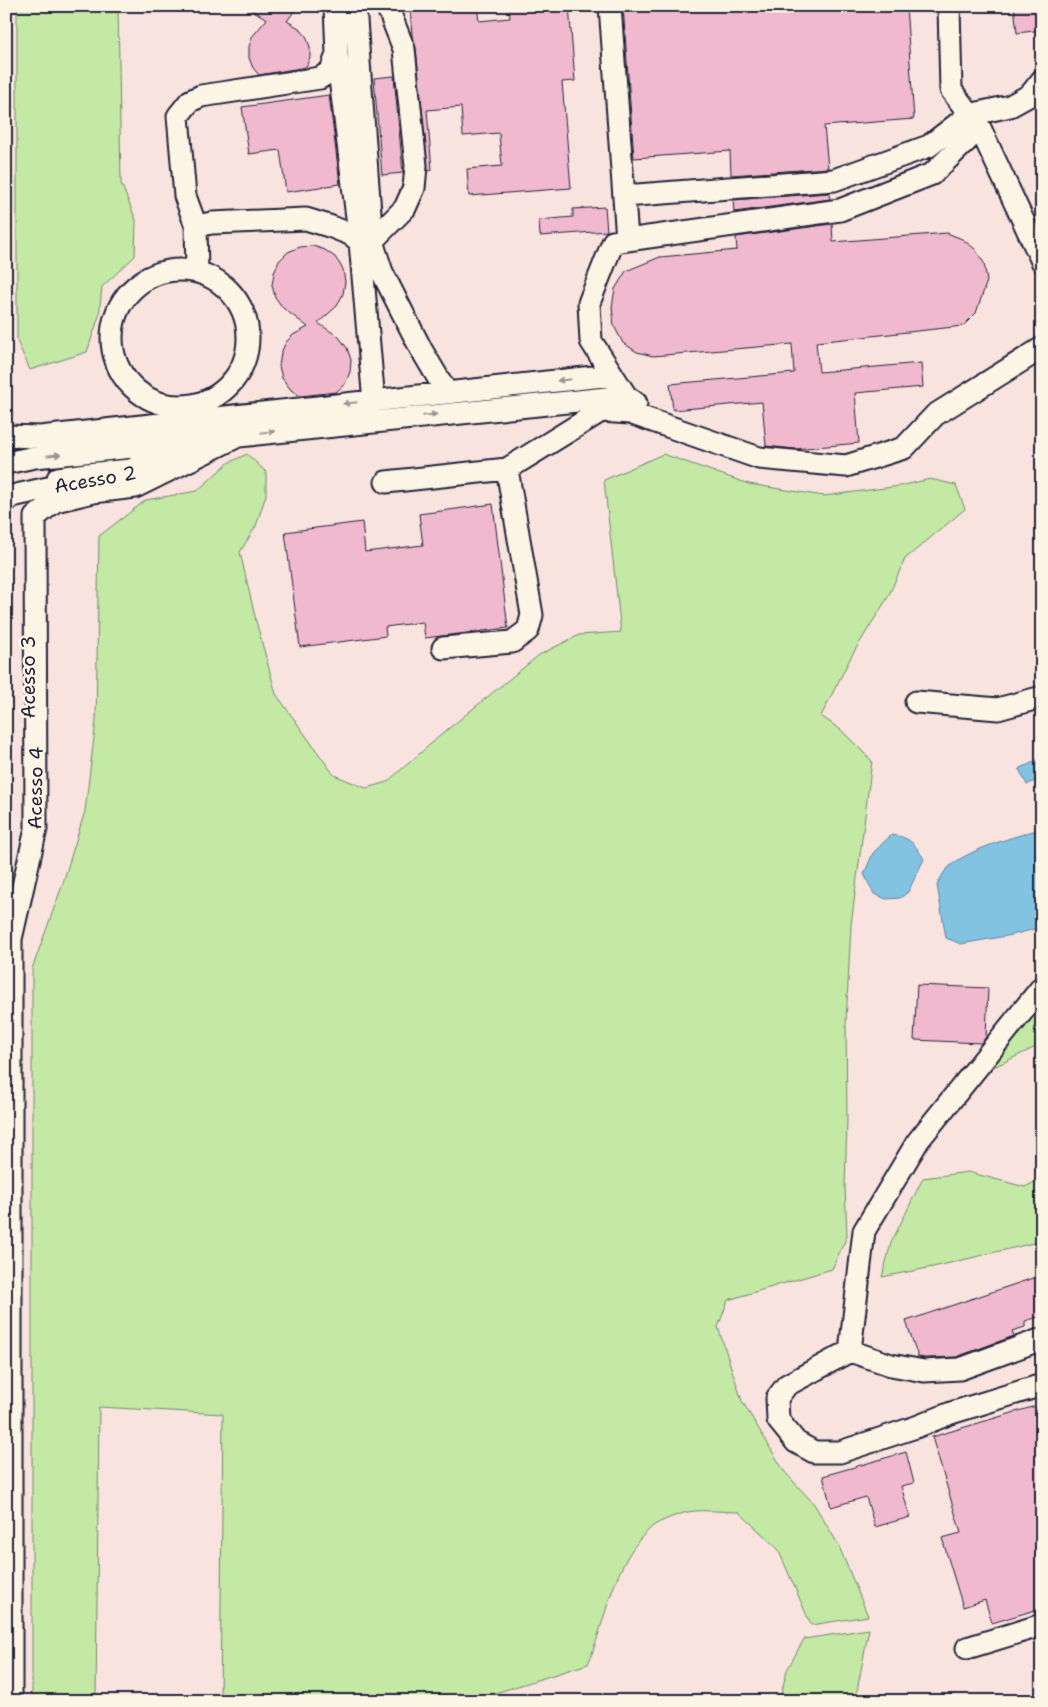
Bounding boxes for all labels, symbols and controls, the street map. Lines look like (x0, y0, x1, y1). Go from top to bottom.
one-way arrow (555, 376, 571, 384)
one-way arrow (341, 399, 357, 407)
one-way arrow (422, 411, 438, 419)
one-way arrow (260, 428, 276, 436)
one-way arrow (47, 451, 63, 459)
street label: Acesso 2 (52, 460, 138, 499)
street label: Acesso 3 (16, 636, 41, 718)
street label: Acesso 4 (22, 746, 49, 830)

